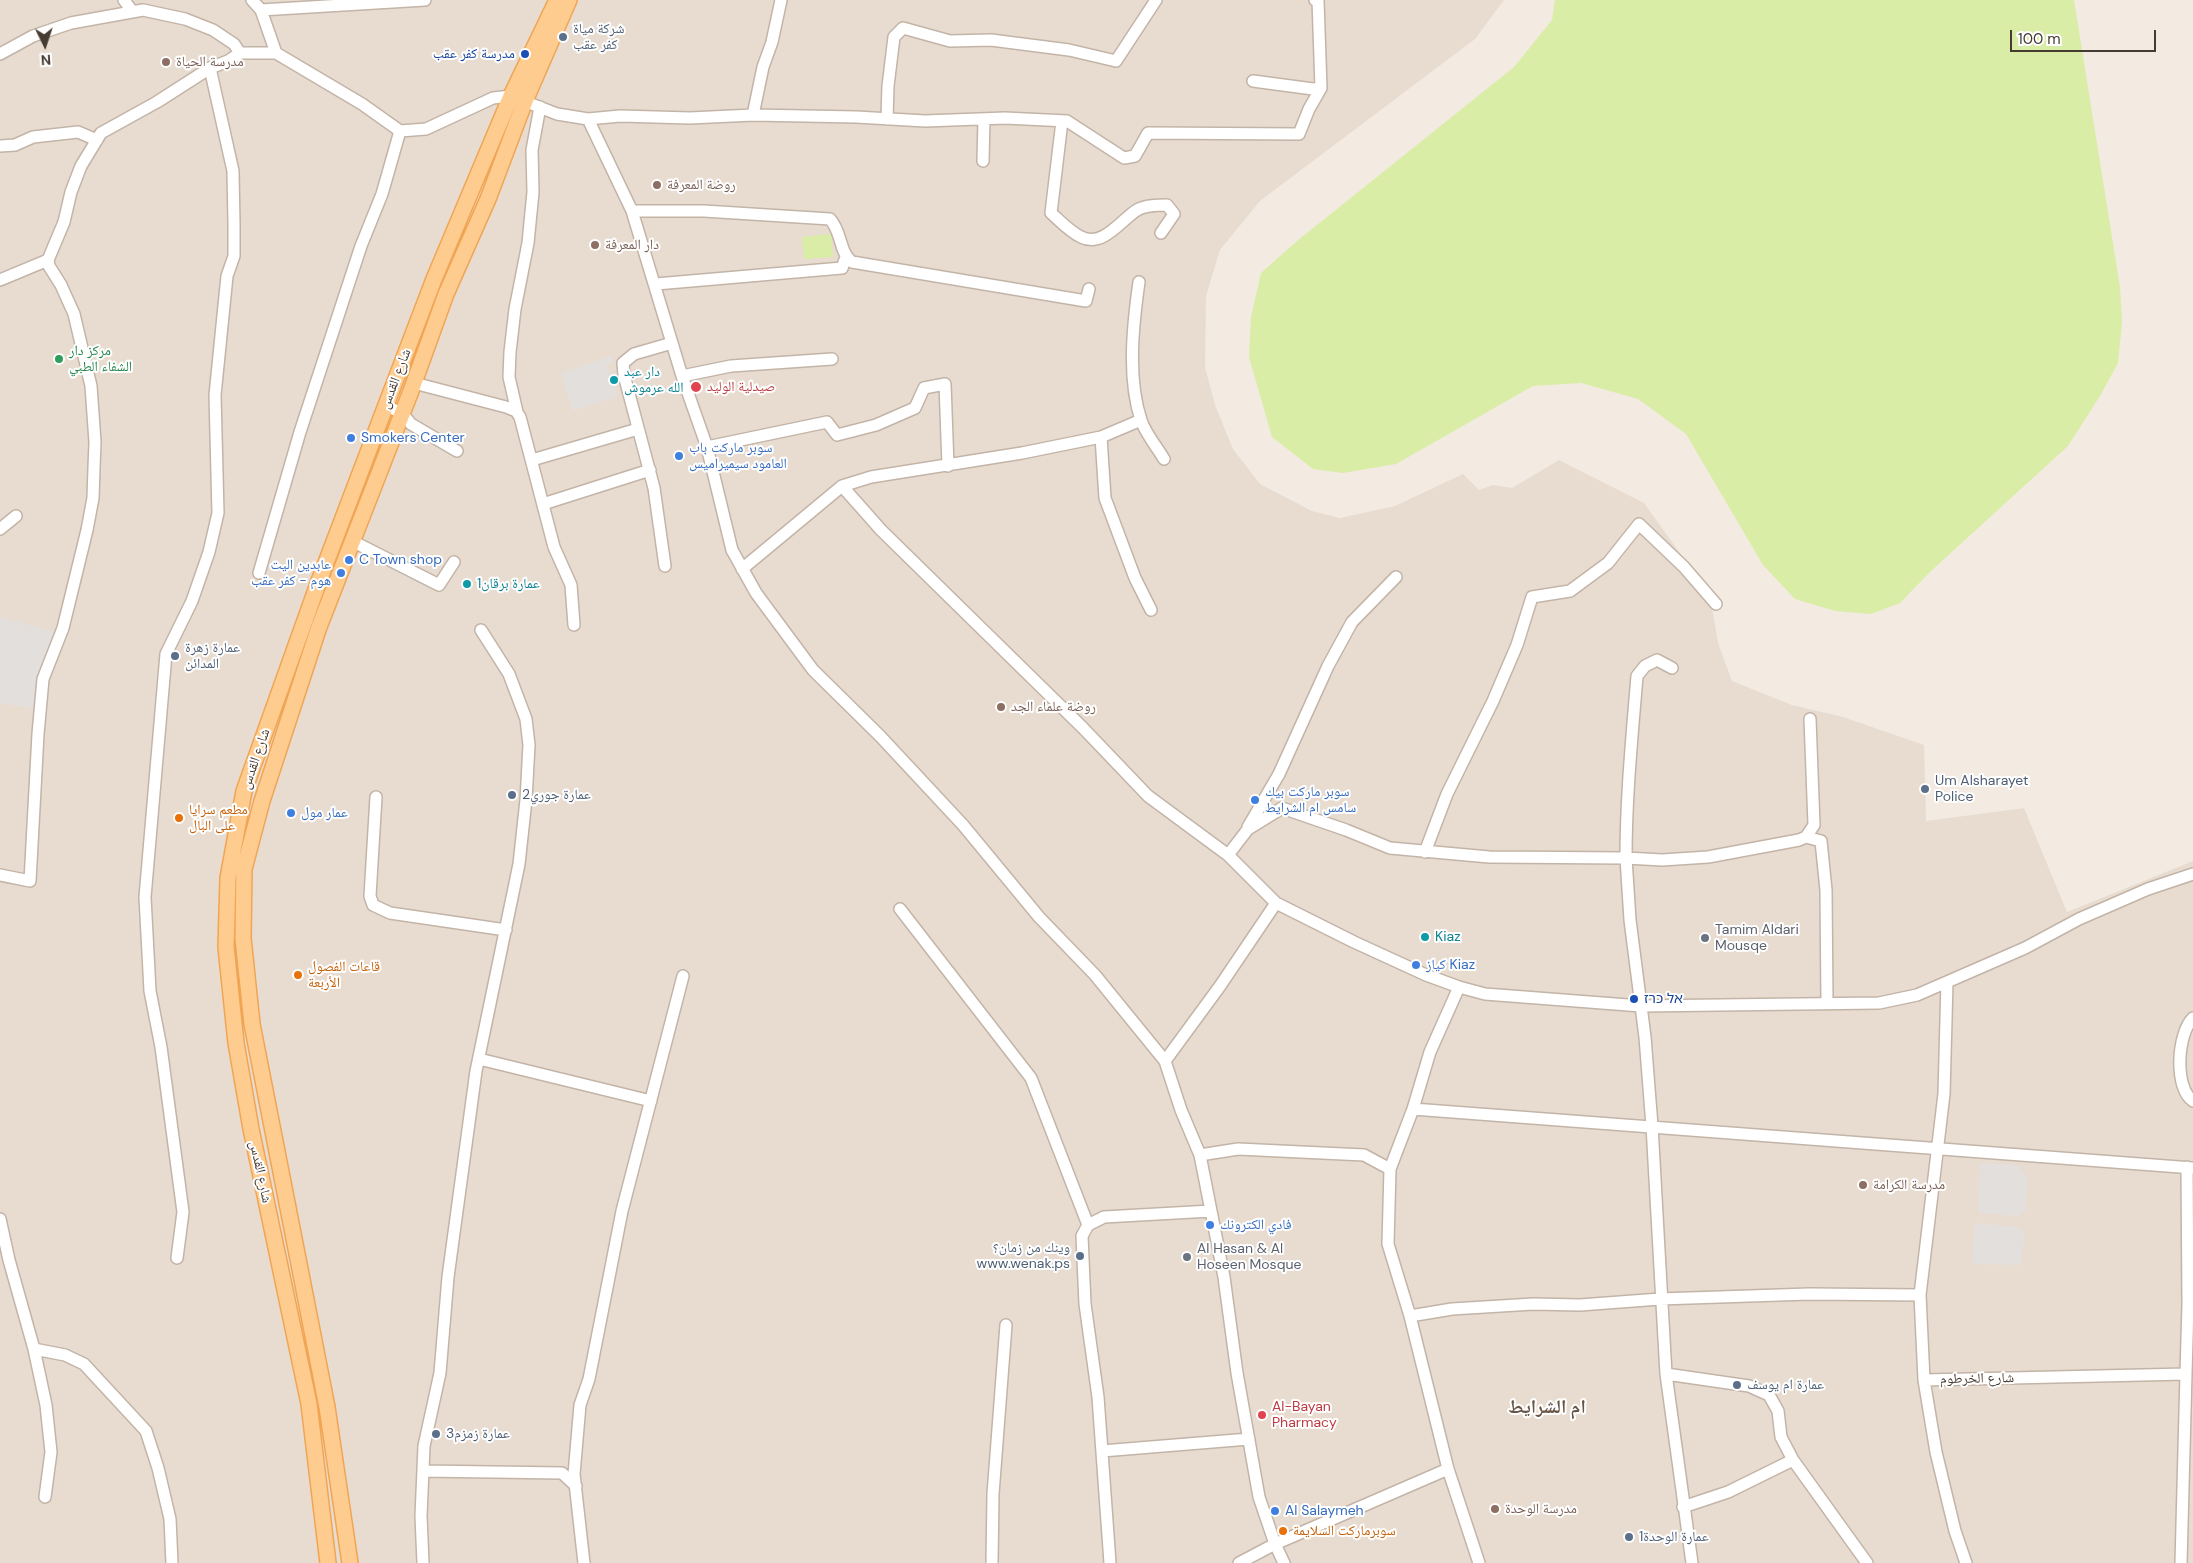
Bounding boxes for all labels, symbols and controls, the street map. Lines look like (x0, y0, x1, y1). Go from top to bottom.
north arrow (20, 20, 70, 70)
scale bar (2013, 20, 2159, 52)
place label: شركة مياة كفر عقب (573, 21, 624, 54)
text: 100 m (2018, 29, 2061, 49)
marker: شركة مياة كفر عقب (557, 31, 569, 43)
place label: مدرسة كفر عقب (433, 46, 515, 62)
marker: مدرسة كفر عقب (519, 48, 531, 60)
text: N (40, 51, 52, 69)
place label: مدرسة الحياة (176, 54, 244, 70)
marker: مدرسة الحياة (160, 56, 172, 68)
place label: روضة المعرفة (667, 177, 736, 193)
marker: روضة المعرفة (651, 179, 663, 191)
place label: دار المعرفة (605, 237, 659, 253)
marker: دار المعرفة (589, 239, 601, 251)
place label: مركز دار الشفاء الطبي (69, 343, 132, 376)
street label: شارع القدس (377, 347, 415, 411)
marker: مركز دار الشفاء الطبي (53, 353, 65, 365)
place label: دار عبد الله عرموش (624, 364, 684, 397)
marker: دار عبد الله عرموش (608, 374, 620, 386)
place label: صيدلية الوليد (707, 379, 775, 395)
marker: صيدلية الوليد (689, 380, 703, 394)
place label: Smokers Center (361, 430, 465, 446)
marker: Smokers Center (345, 432, 357, 444)
place label: سوبر ماركت باب العامود سيميراميس (689, 440, 787, 472)
marker: سوبر ماركت باب العامود سيميراميس (673, 450, 685, 462)
place label: C Town shop (359, 552, 442, 568)
marker: C Town shop (343, 554, 355, 566)
place label: عابدين اليت هوم - كفر عقب (251, 557, 331, 590)
marker: عابدين اليت هوم - كفر عقب (335, 567, 347, 579)
place label: 1عمارة برقان (477, 576, 540, 592)
marker: 1عمارة برقان (461, 578, 473, 590)
place label: عمارة زهرة المدائن (185, 640, 240, 672)
marker: عمارة زهرة المدائن (169, 650, 181, 662)
place label: روضة علماء الجد (1011, 699, 1096, 715)
marker: روضة علماء الجد (995, 701, 1007, 713)
street label: شارع القدس (238, 727, 274, 791)
place label: Um Alsharayet Police (1935, 773, 2028, 806)
marker: Um Alsharayet Police (1919, 783, 1931, 795)
place label: سوبر ماركت بيك سامس ام الشرايط (1265, 784, 1356, 816)
place label: عمارة جوري2 (522, 787, 591, 803)
marker: عمارة جوري2 (506, 789, 518, 801)
marker: سوبر ماركت بيك سامس ام الشرايط (1249, 794, 1261, 806)
place label: مطعم سرايا على البال (189, 802, 248, 834)
place label: عمار مول (301, 805, 348, 821)
marker: عمار مول (285, 807, 297, 819)
marker: مطعم سرايا على البال (173, 812, 185, 824)
place label: Tamim Aldari Mousqe (1715, 922, 1799, 954)
place label: Kiaz (1435, 929, 1461, 945)
marker: Kiaz (1419, 931, 1431, 943)
marker: Tamim Aldari Mousqe (1699, 932, 1711, 944)
place label: كياز Kiaz (1426, 957, 1475, 973)
place label: قاعات الفصول الأربعة (308, 959, 380, 992)
marker: كياز Kiaz (1410, 959, 1422, 971)
marker: قاعات الفصول الأربعة (292, 969, 304, 981)
place label: אל כרז (1644, 991, 1683, 1007)
marker: אל כרז (1628, 993, 1640, 1005)
street label: شارع القدس (245, 1140, 275, 1204)
place label: مدرسة الكرامة (1873, 1177, 1945, 1193)
marker: مدرسة الكرامة (1857, 1179, 1869, 1191)
place label: فادي الكترونك (1220, 1217, 1292, 1233)
marker: فادي الكترونك (1204, 1219, 1216, 1231)
place label: وينك من زمان؟ www.wenak.ps (976, 1240, 1070, 1272)
place label: Al Hasan & Al Hoseen Mosque (1197, 1241, 1301, 1274)
marker: وينك من زمان؟ www.wenak.ps (1074, 1250, 1086, 1262)
marker: Al Hasan & Al Hoseen Mosque (1181, 1251, 1193, 1263)
street label: شارع الخرطوم (1940, 1370, 2014, 1388)
place label: عمارة ام يوسف (1747, 1377, 1824, 1393)
marker: عمارة ام يوسف (1731, 1379, 1743, 1391)
district label: ام الشرايط (1508, 1397, 1586, 1419)
place label: Al-Bayan Pharmacy (1272, 1399, 1337, 1431)
marker: Al-Bayan Pharmacy (1256, 1409, 1268, 1421)
place label: عمارة زمزم3 (446, 1426, 510, 1442)
marker: عمارة زمزم3 (430, 1428, 442, 1440)
place label: مدرسة الوحدة (1505, 1501, 1577, 1517)
place label: Al Salaymeh (1285, 1503, 1364, 1519)
marker: مدرسة الوحدة (1489, 1503, 1501, 1515)
marker: Al Salaymeh (1269, 1505, 1281, 1517)
place label: سوبرماركت السلايمة (1293, 1523, 1396, 1539)
marker: سوبرماركت السلايمة (1277, 1525, 1289, 1537)
place label: عمارة الوحدة1 (1639, 1529, 1709, 1545)
marker: عمارة الوحدة1 (1623, 1531, 1635, 1543)

